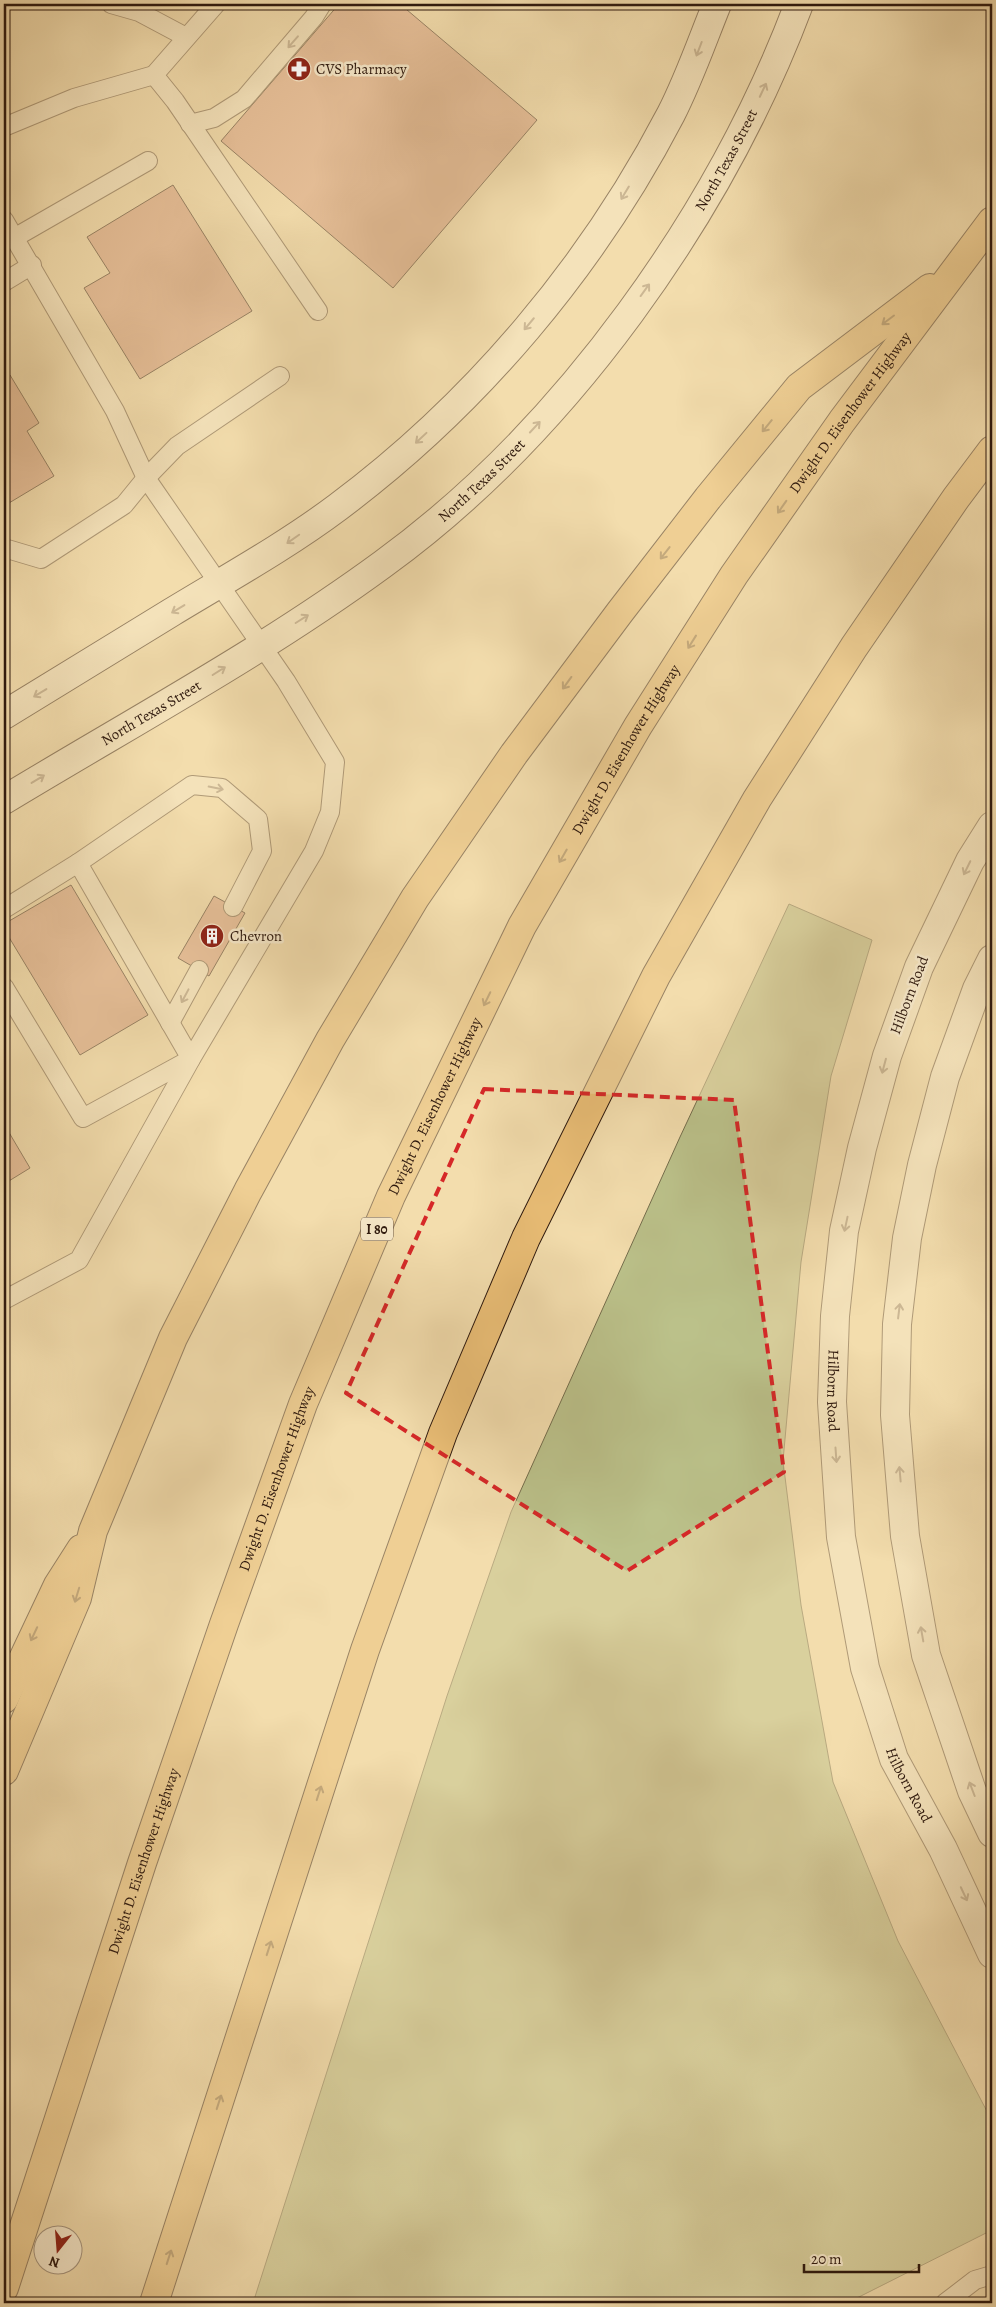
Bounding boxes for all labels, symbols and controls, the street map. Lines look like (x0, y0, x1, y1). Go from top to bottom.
one-way arrow (287, 36, 298, 49)
one-way arrow (694, 41, 703, 56)
pharmacy icon: CVS Pharmacy (286, 56, 312, 82)
place label: CVS Pharmacy (316, 59, 407, 79)
one-way arrow (759, 83, 769, 98)
street label: North Texas Street (690, 106, 762, 215)
one-way arrow (619, 186, 629, 200)
one-way arrow (640, 283, 650, 297)
one-way arrow (881, 315, 895, 325)
one-way arrow (523, 317, 534, 330)
street label: Dwight D. Eisenhower Highway (784, 327, 916, 497)
one-way arrow (529, 420, 541, 433)
one-way arrow (761, 420, 772, 433)
one-way arrow (414, 432, 427, 444)
street label: North Texas Street (434, 434, 530, 527)
one-way arrow (777, 499, 787, 513)
one-way arrow (286, 534, 300, 544)
one-way arrow (660, 546, 671, 559)
one-way arrow (172, 604, 186, 614)
one-way arrow (295, 613, 309, 623)
one-way arrow (686, 634, 696, 648)
street label: Dwight D. Eisenhower Highway (567, 660, 685, 838)
one-way arrow (212, 665, 226, 675)
street label: North Texas Street (97, 675, 205, 750)
one-way arrow (562, 676, 572, 690)
one-way arrow (33, 689, 47, 699)
one-way arrow (31, 774, 45, 784)
one-way arrow (208, 784, 224, 793)
one-way arrow (558, 848, 567, 863)
one-way arrow (961, 860, 971, 875)
building icon: Chevron (199, 923, 225, 949)
place label: Chevron (230, 926, 282, 946)
street label: Hilborn Road (885, 952, 933, 1037)
one-way arrow (179, 989, 189, 1003)
one-way arrow (482, 991, 491, 1006)
street label: Dwight D. Eisenhower Highway (383, 1014, 486, 1198)
one-way arrow (878, 1057, 888, 1073)
one-way arrow (840, 1215, 850, 1231)
road number: I 80 (361, 1218, 393, 1240)
one-way arrow (894, 1304, 904, 1320)
street label: Hilborn Road (822, 1349, 844, 1433)
street label: Dwight D. Eisenhower Highway (234, 1383, 319, 1574)
one-way arrow (831, 1447, 840, 1463)
one-way arrow (895, 1466, 904, 1482)
one-way arrow (71, 1587, 81, 1603)
one-way arrow (29, 1626, 39, 1641)
one-way arrow (917, 1627, 927, 1643)
street label: Hilborn Road (881, 1745, 937, 1827)
street label: Dwight D. Eisenhower Highway (103, 1765, 184, 1957)
one-way arrow (966, 1782, 976, 1797)
one-way arrow (314, 1785, 324, 1801)
one-way arrow (959, 1886, 969, 1901)
one-way arrow (265, 1940, 274, 1956)
one-way arrow (215, 2095, 225, 2111)
north arrow (32, 2224, 82, 2274)
scale bar (804, 2242, 918, 2274)
one-way arrow (164, 2249, 174, 2265)
text: 20 m (811, 2249, 842, 2269)
text: N (47, 2251, 62, 2273)

